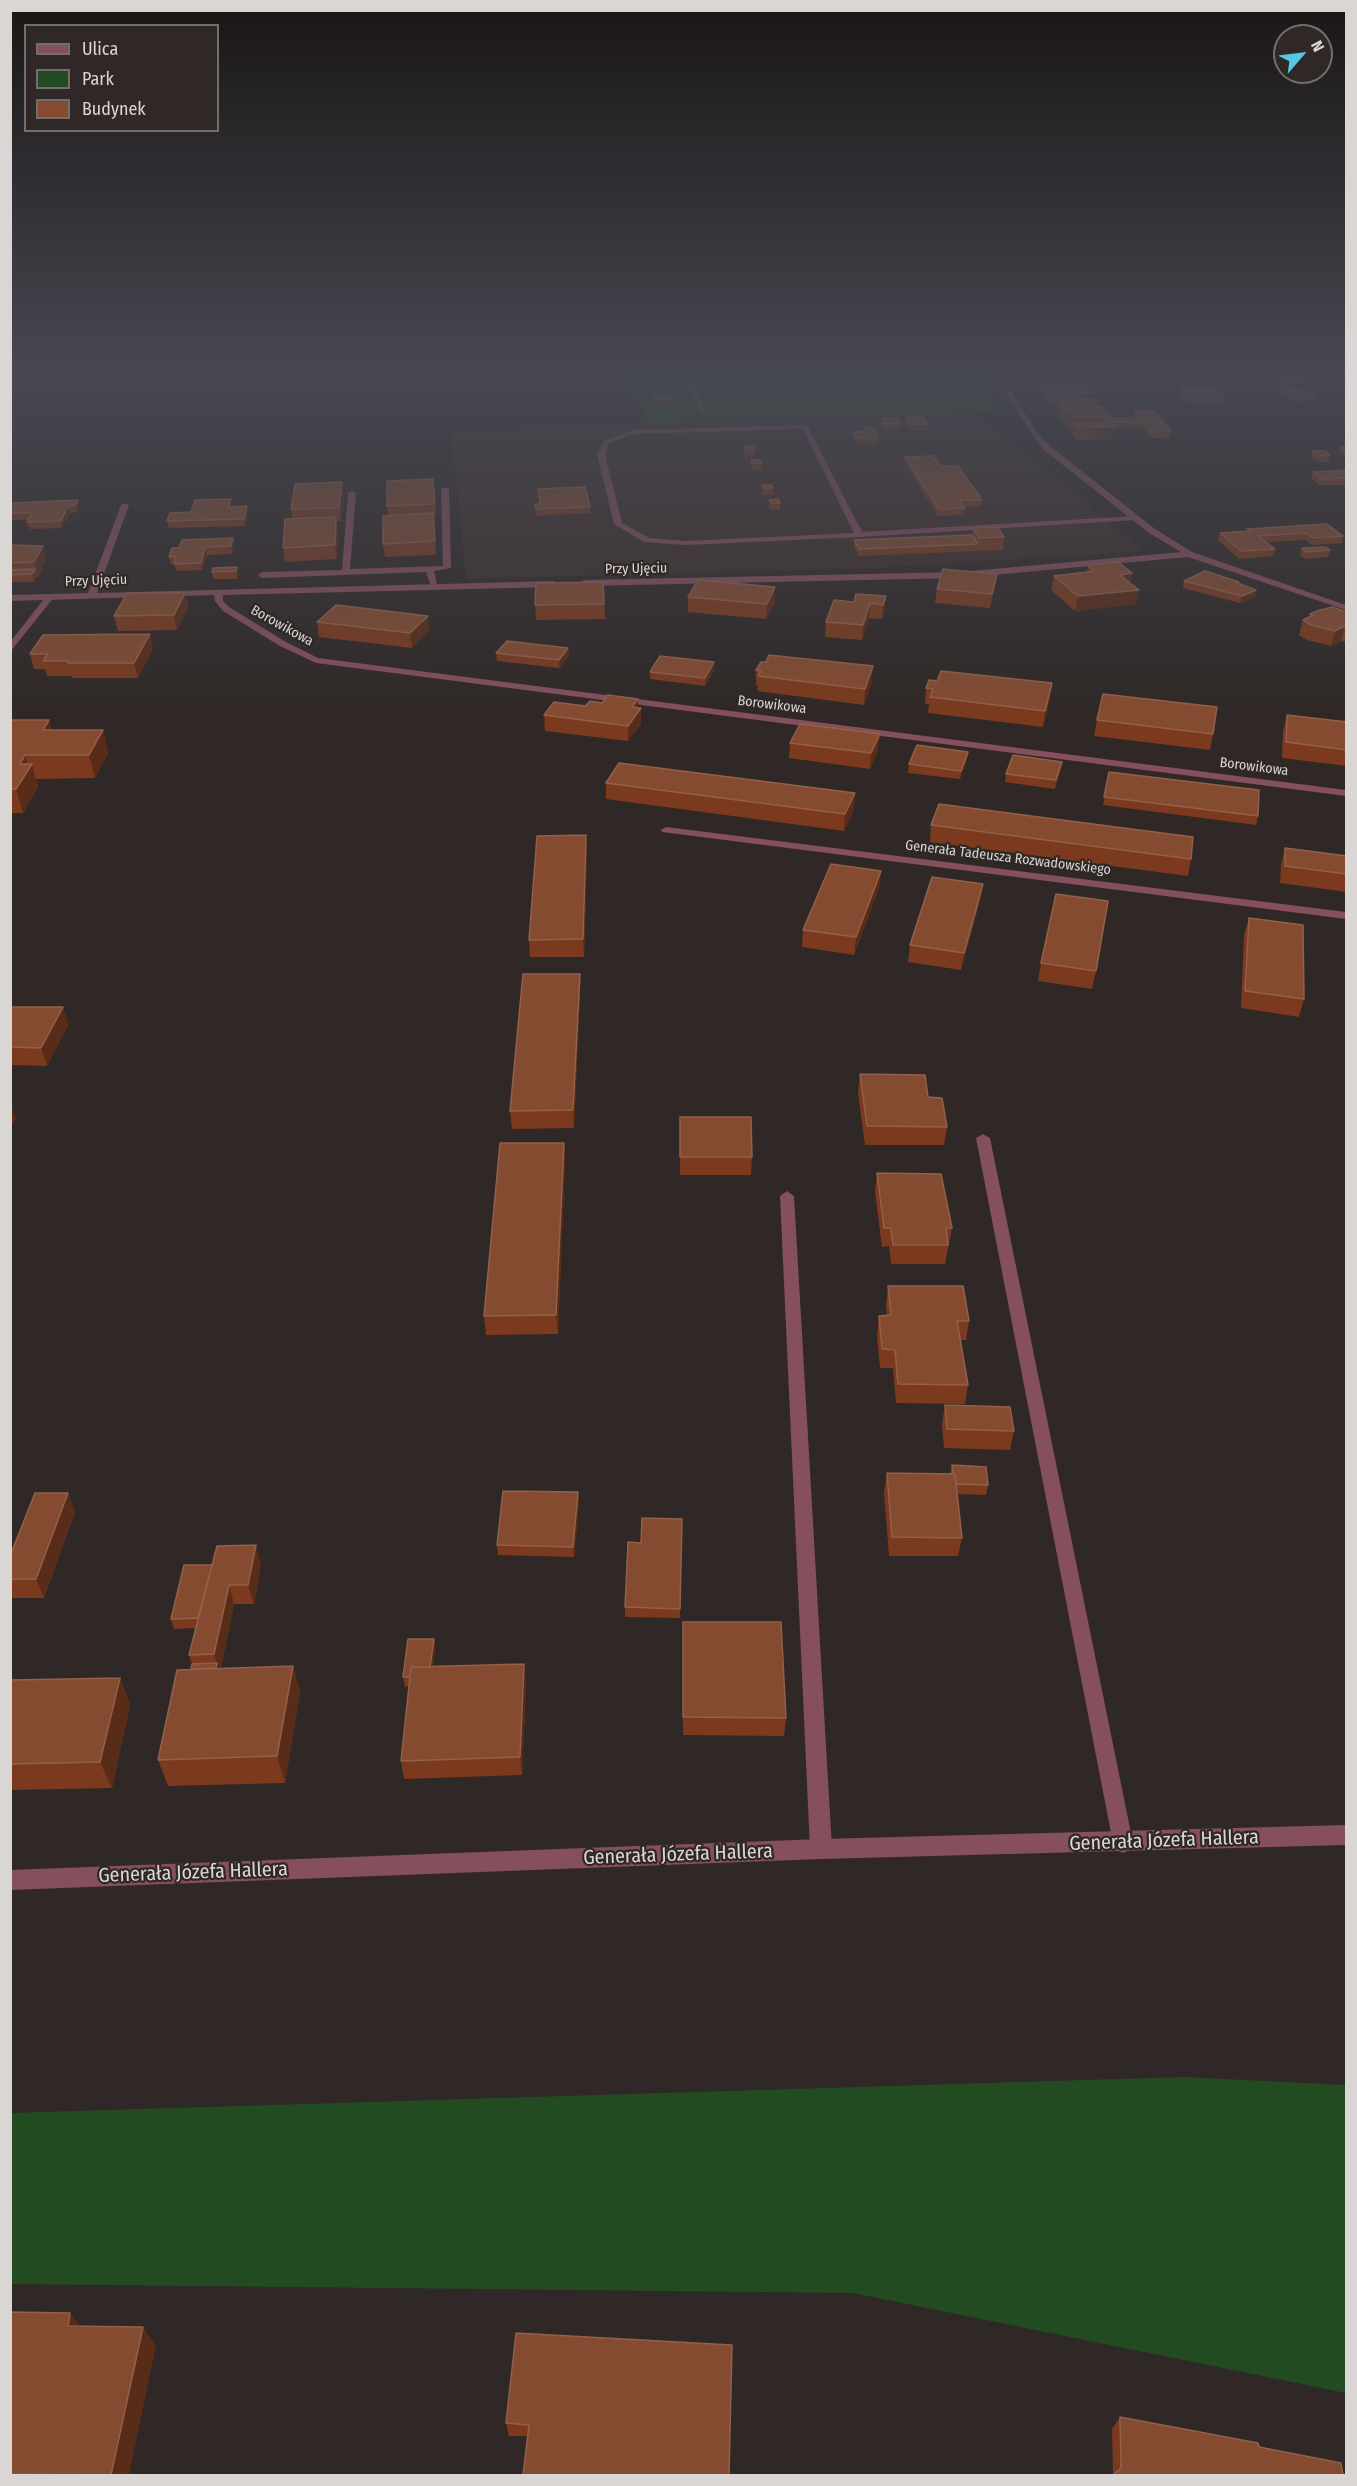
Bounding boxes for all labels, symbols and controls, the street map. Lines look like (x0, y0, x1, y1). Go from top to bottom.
legend (24, 24, 219, 132)
north arrow (1273, 24, 1333, 84)
text: Ulica (82, 38, 118, 60)
text: N (1307, 38, 1328, 55)
text: Park (82, 68, 114, 90)
text: Budynek (82, 98, 146, 120)
street label: Przy Ujęciu (605, 560, 667, 578)
street label: Przy Ujęciu (65, 572, 127, 590)
street label: Borowikowa (248, 602, 316, 650)
street label: Borowikowa (737, 692, 807, 718)
street label: Borowikowa (1219, 754, 1289, 780)
street label: Generała Tadeusza Rozwadowskiego (904, 837, 1112, 879)
street label: Generała Józefa Hallera (1069, 1826, 1259, 1856)
street label: Generała Józefa Hallera (583, 1840, 773, 1870)
street label: Generała Józefa Hallera (98, 1858, 288, 1888)

